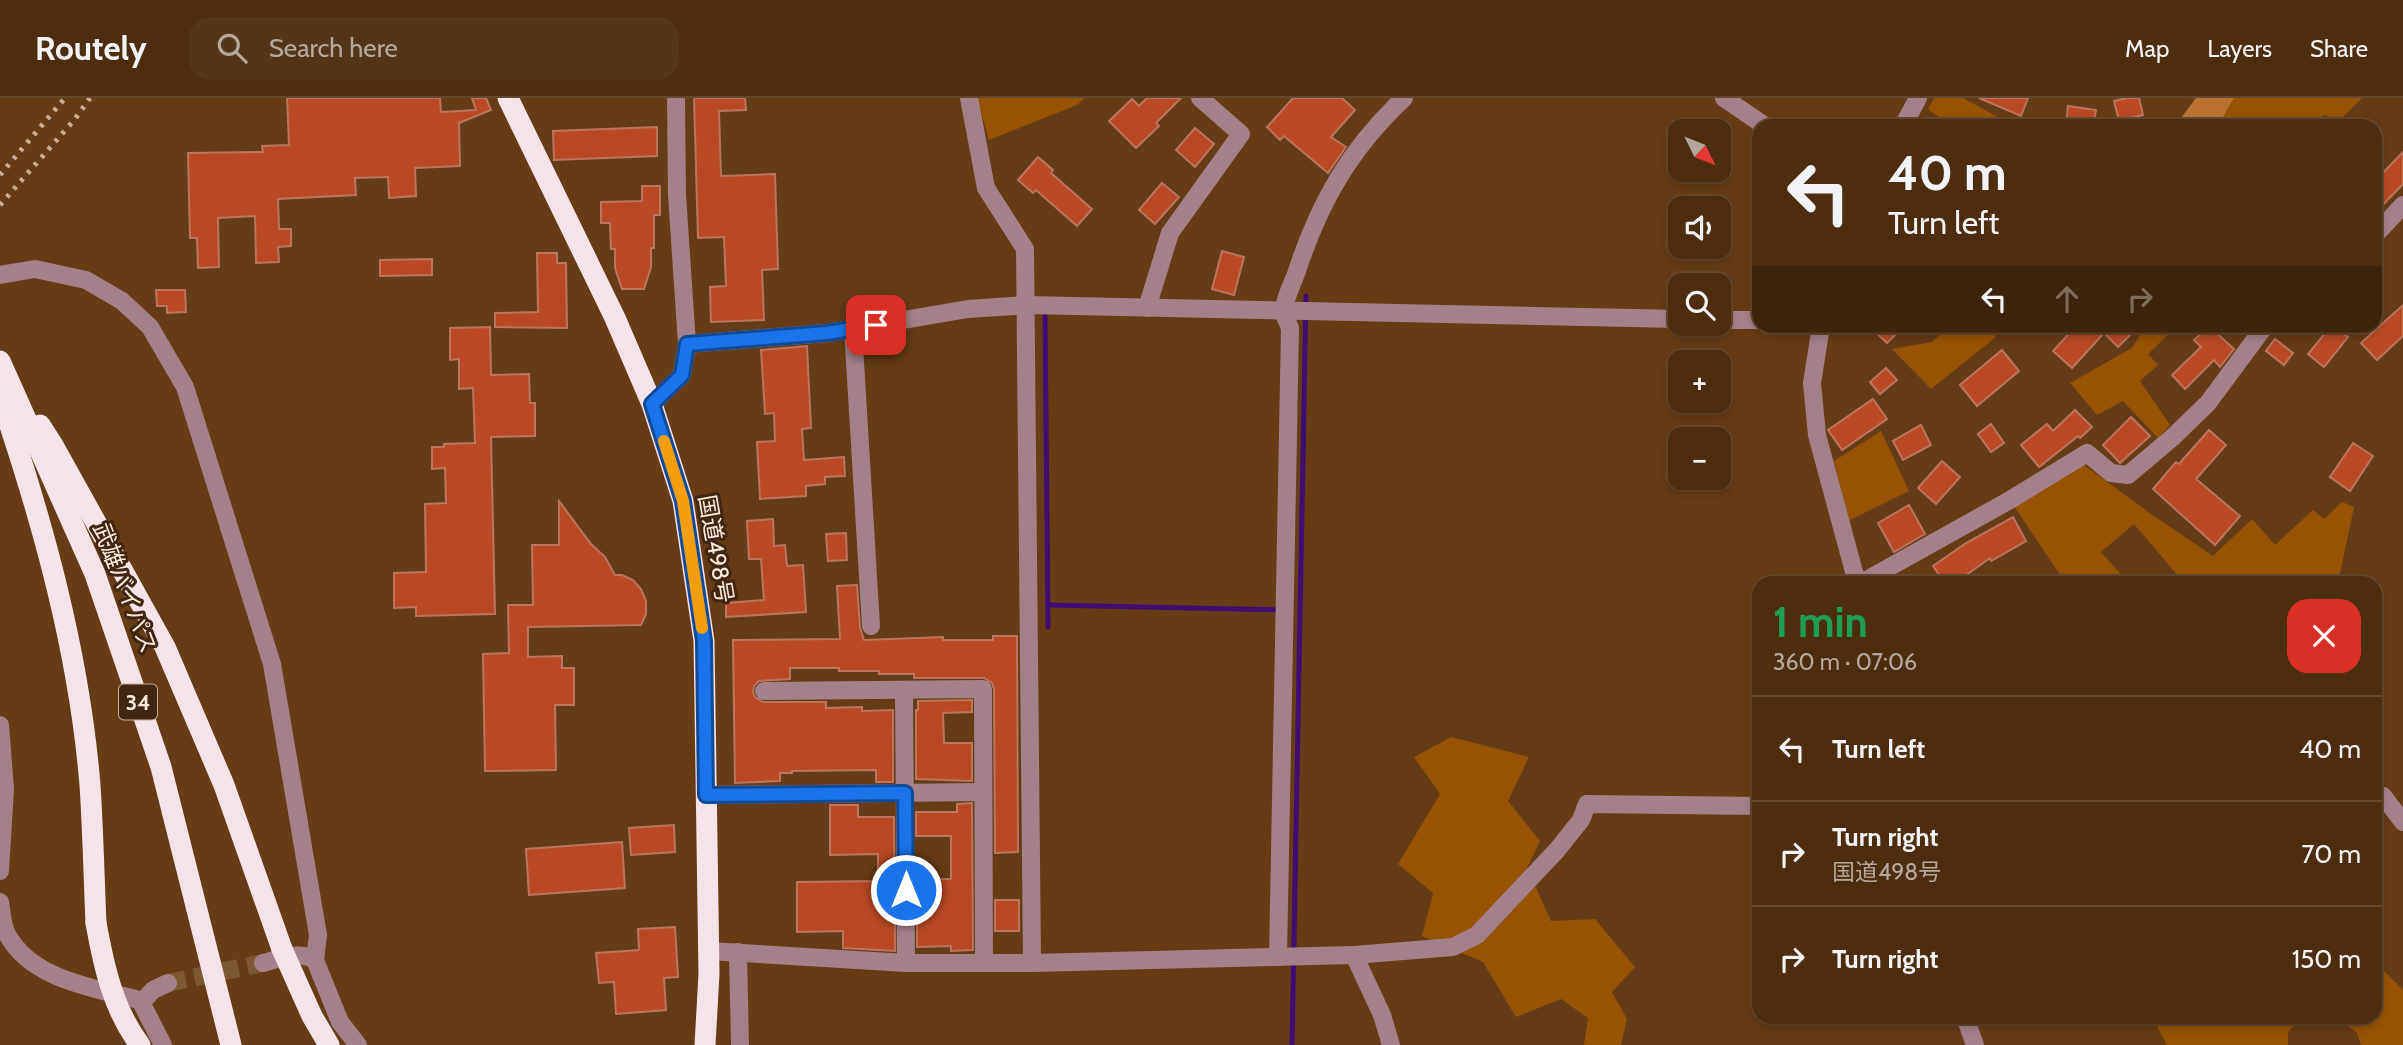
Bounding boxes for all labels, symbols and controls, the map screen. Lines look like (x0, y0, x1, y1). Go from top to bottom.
search box (189, 17, 679, 80)
text: Routely (35, 28, 147, 68)
icon: search (213, 29, 251, 67)
text: Search here (269, 32, 398, 64)
text: Map (2125, 34, 2169, 63)
text: Layers (2207, 34, 2272, 63)
text: Share (2310, 34, 2368, 63)
north arrow (1668, 119, 1731, 182)
map controls (1668, 119, 1731, 490)
text: 40 m (1888, 143, 2007, 202)
icon: left (1773, 147, 1864, 238)
button: sound (1668, 196, 1731, 259)
text: Turn left (1888, 203, 1999, 242)
button: search (1668, 273, 1731, 336)
icon: left (1975, 280, 2013, 318)
icon: ahead (2048, 280, 2086, 318)
icon: right (2121, 280, 2159, 318)
pin (846, 295, 906, 355)
icon: arrive (857, 306, 895, 344)
button: + (1668, 350, 1731, 413)
button: − (1668, 427, 1731, 490)
street label: 国道498号 (693, 493, 739, 605)
street label: 武雄バイパス (87, 519, 163, 657)
text: 1 min (1773, 596, 1868, 648)
button: close (2287, 599, 2361, 673)
text: 360 m · 07:06 (1773, 648, 1917, 676)
road number: 34 (119, 684, 157, 720)
icon: left (1773, 730, 1811, 768)
text: Turn left (1832, 733, 1925, 765)
text: 40 m (2299, 733, 2361, 765)
text: Turn right (1832, 821, 1938, 853)
icon: right (1773, 835, 1811, 873)
text: 70 m (2301, 838, 2361, 870)
position arrow (869, 853, 943, 927)
text: 国道498号 (1832, 858, 1941, 886)
icon: right (1773, 940, 1811, 978)
text: Turn right (1832, 943, 1938, 975)
text: 150 m (2292, 943, 2361, 975)

